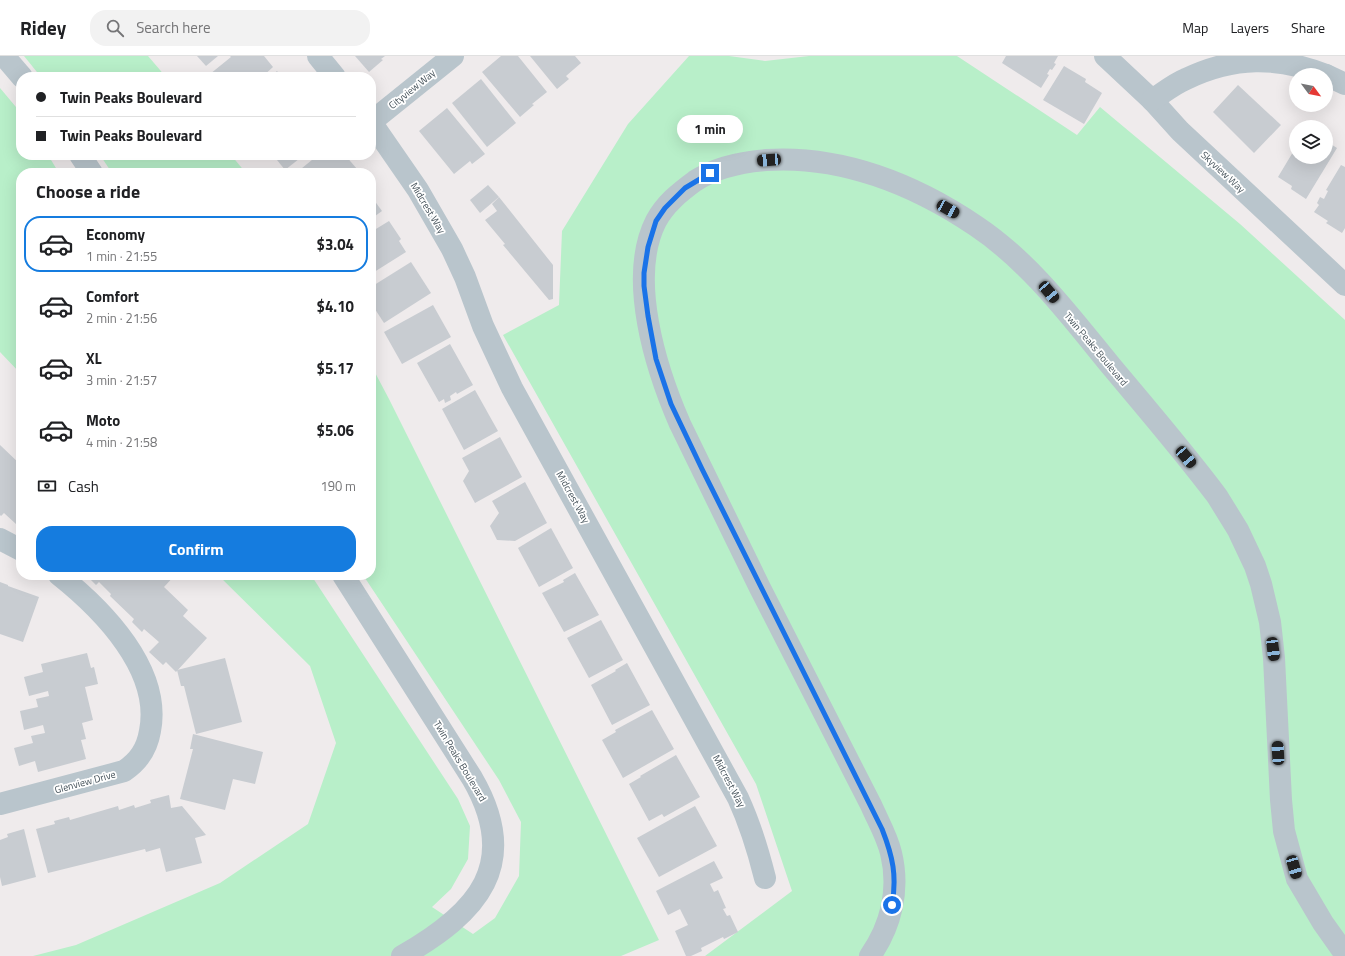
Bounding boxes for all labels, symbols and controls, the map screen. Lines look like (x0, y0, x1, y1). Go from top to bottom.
search box (90, 10, 370, 46)
text: Ridey (20, 13, 66, 42)
text: Search here (136, 16, 211, 39)
icon: search (104, 17, 126, 39)
text: Map (1182, 17, 1208, 38)
text: Layers (1230, 17, 1269, 38)
text: Share (1291, 17, 1325, 38)
street label: Cityview Way (385, 65, 439, 113)
north arrow (1289, 68, 1333, 112)
map controls (1289, 68, 1333, 164)
text: Twin Peaks Boulevard (60, 86, 202, 109)
callout: 1 min (677, 115, 743, 143)
text: 1 min (694, 119, 726, 139)
button: layers (1289, 120, 1333, 164)
text: Twin Peaks Boulevard (60, 124, 202, 147)
street label: Skyview Way (1198, 148, 1248, 196)
car (757, 153, 781, 167)
route end (701, 164, 719, 182)
text: Choose a ride (36, 178, 140, 205)
street label: Midcrest Way (407, 179, 449, 237)
car (935, 198, 961, 220)
text: Economy (86, 223, 145, 246)
icon: car (38, 226, 74, 262)
text: $3.04 (317, 233, 354, 256)
text: 1 min · 21:55 (86, 246, 157, 266)
car (1037, 279, 1061, 305)
text: Comfort (86, 285, 139, 308)
icon: car (38, 288, 74, 324)
text: $4.10 (317, 295, 354, 318)
text: 2 min · 21:56 (86, 308, 157, 328)
street label: Twin Peaks Boulevard (1061, 309, 1131, 389)
text: XL (86, 347, 102, 370)
icon: car (38, 350, 74, 386)
text: $5.17 (317, 357, 354, 380)
text: 3 min · 21:57 (86, 370, 157, 390)
text: Moto (86, 409, 120, 432)
icon: car (38, 412, 74, 448)
text: $5.06 (317, 419, 354, 442)
text: 4 min · 21:58 (86, 432, 157, 452)
car (1174, 444, 1198, 470)
street label: Midcrest Way (552, 468, 594, 526)
icon: cash (36, 475, 58, 497)
text: Cash (68, 475, 99, 498)
text: 190 m (320, 476, 356, 496)
button: Confirm (36, 526, 356, 572)
car (1266, 636, 1280, 662)
street label: Twin Peaks Boulevard (430, 718, 490, 804)
car (1271, 741, 1285, 765)
street label: Midcrest Way (709, 752, 749, 810)
street label: Glenview Drive (53, 767, 117, 797)
car (1285, 854, 1303, 880)
route start (883, 896, 901, 914)

